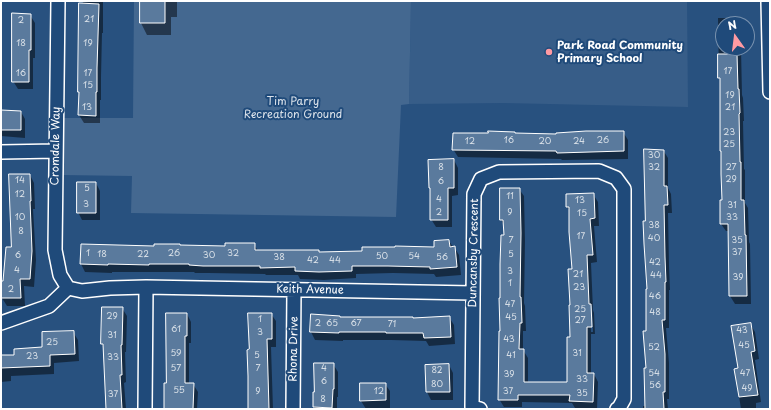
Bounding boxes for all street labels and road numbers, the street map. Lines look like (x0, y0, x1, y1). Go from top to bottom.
street label: Cromdale Way (49, 106, 63, 186)
street label: Duncansby Crescent (466, 198, 482, 308)
street label: Keith Avenue (276, 283, 344, 297)
street label: Rhona Drive (287, 316, 301, 382)

